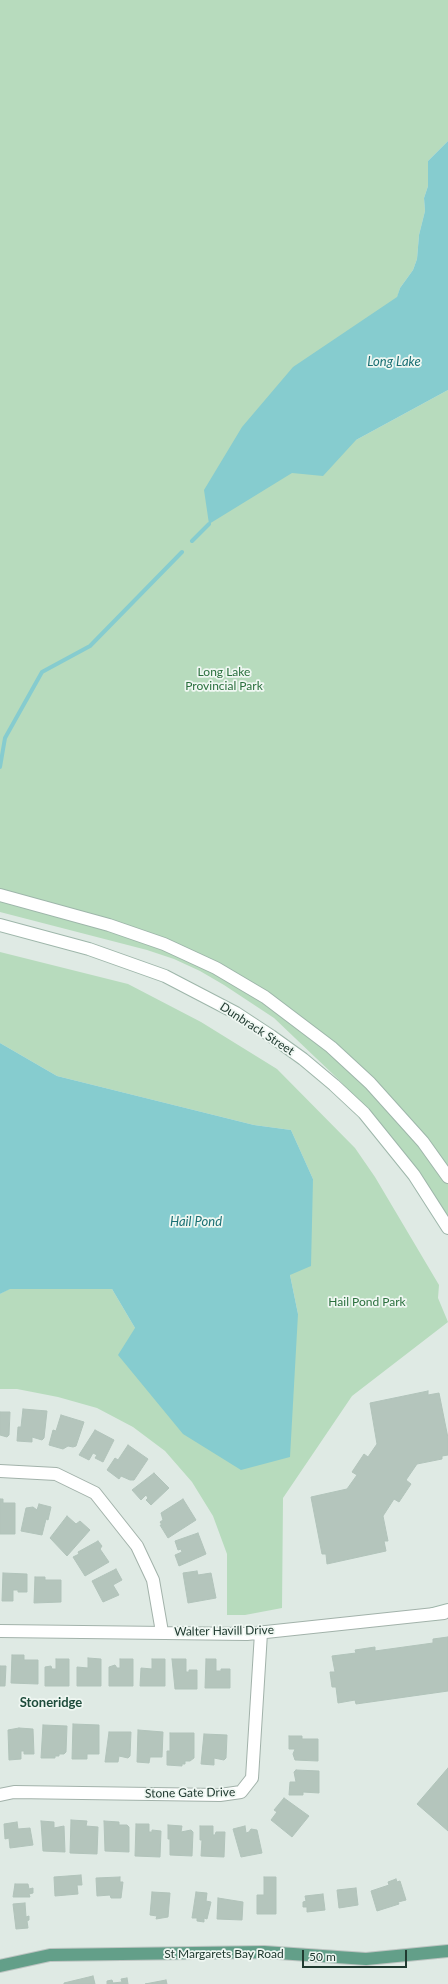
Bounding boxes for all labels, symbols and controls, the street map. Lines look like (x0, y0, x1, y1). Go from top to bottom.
water label: Long Lake (367, 354, 421, 370)
park label: Long Lake Provincial Park (185, 665, 263, 693)
street label: Dunbrack Street (217, 1000, 297, 1058)
water label: Hail Pond (170, 1214, 222, 1230)
park label: Hail Pond Park (328, 1295, 406, 1309)
street label: Walter Havill Drive (174, 1623, 274, 1639)
district label: Stoneridge (20, 1695, 82, 1711)
street label: Stone Gate Drive (145, 1785, 235, 1801)
scale bar (304, 1942, 409, 1968)
street label: St Margarets Bay Road (164, 1947, 284, 1961)
text: 50 m (309, 1949, 336, 1964)

